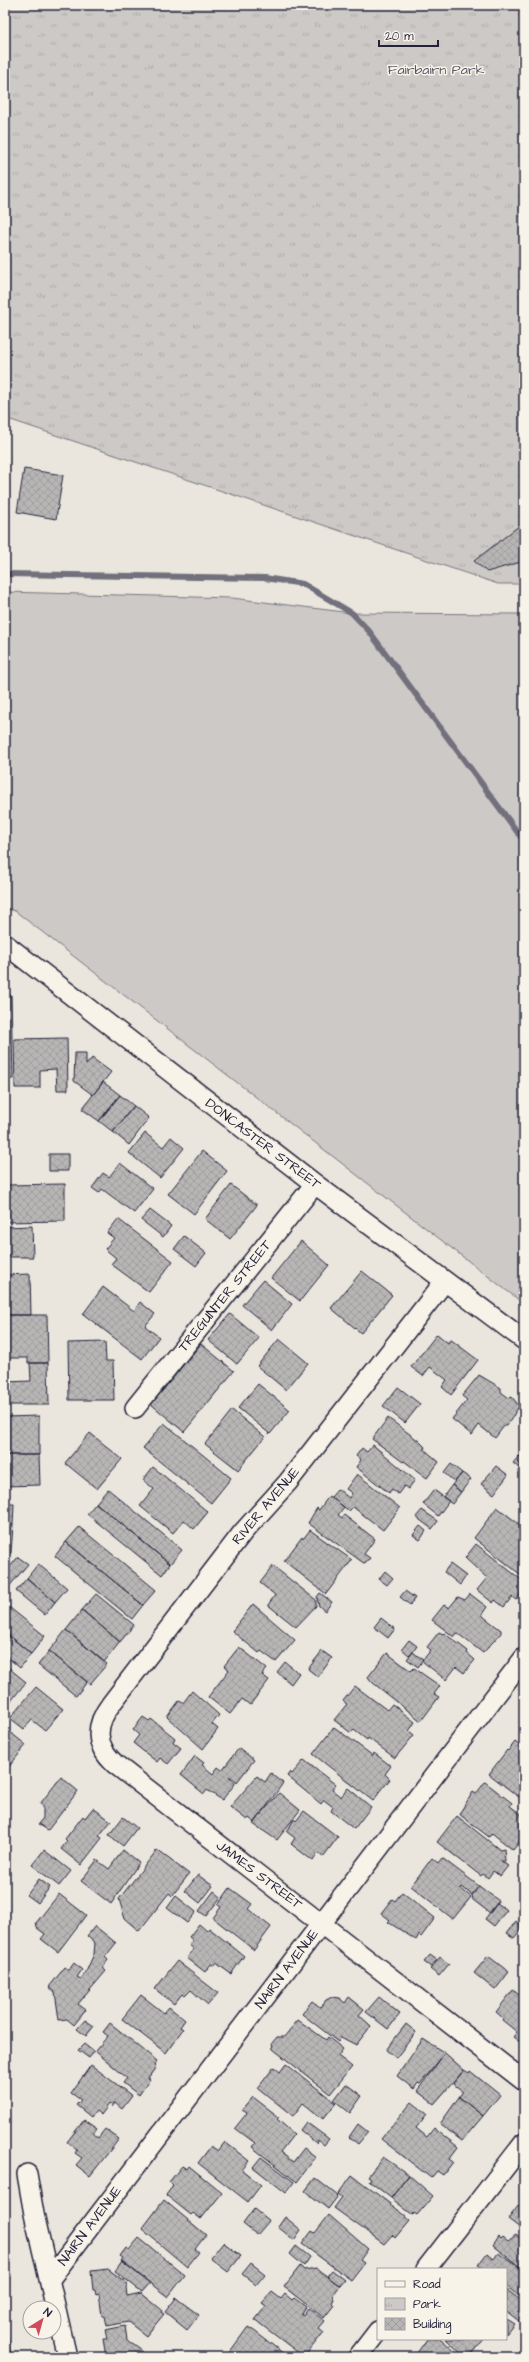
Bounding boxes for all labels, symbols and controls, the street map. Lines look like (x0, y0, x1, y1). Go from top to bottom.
scale bar (379, 22, 438, 48)
text: 20 m (385, 28, 414, 45)
park label: Fairbairn Park (388, 60, 485, 80)
street label: DONCASTER STREET (201, 1094, 325, 1194)
street label: TREGUNTER STREET (174, 1236, 277, 1356)
street label: RIVER AVENUE (228, 1462, 305, 1549)
street label: JAMES STREET (212, 1836, 307, 1914)
street label: NAIRN AVENUE (250, 1924, 324, 2013)
street label: NAIRN AVENUE (53, 2181, 127, 2270)
legend (377, 2268, 507, 2340)
text: Road (413, 2276, 441, 2293)
text: Park (413, 2296, 441, 2313)
north arrow (22, 2300, 62, 2340)
text: N (40, 2304, 55, 2321)
text: Building (413, 2316, 451, 2334)

